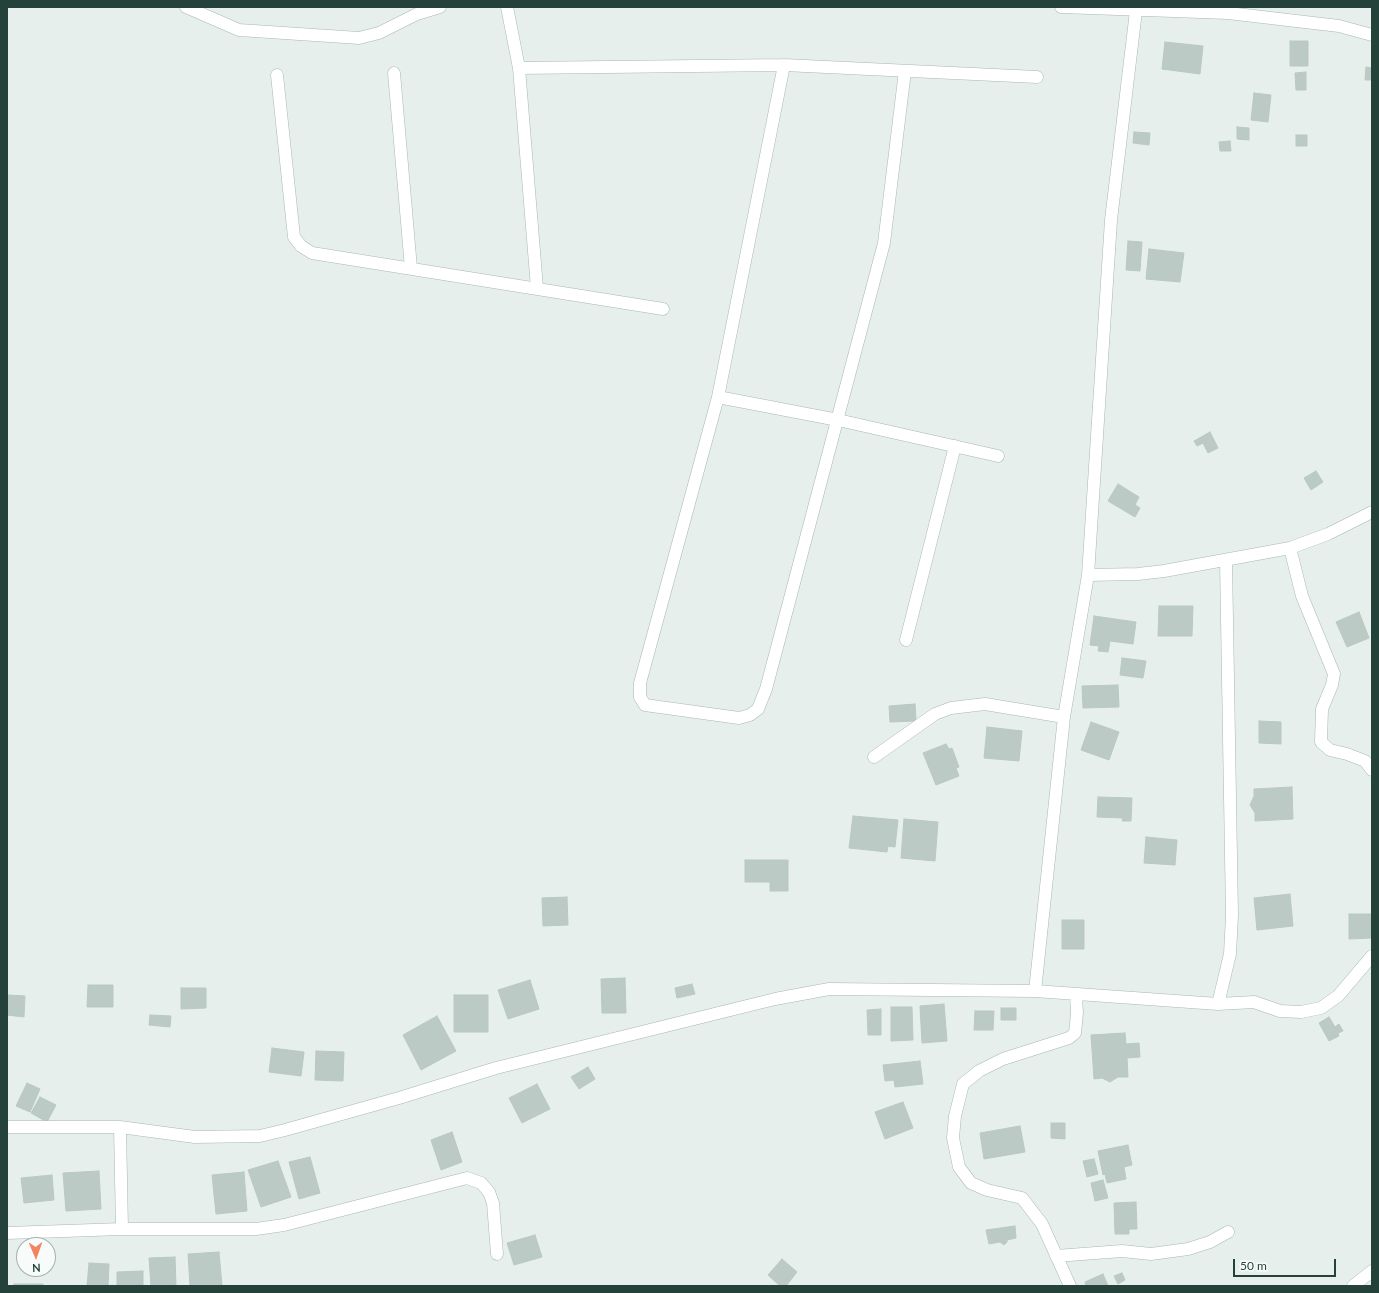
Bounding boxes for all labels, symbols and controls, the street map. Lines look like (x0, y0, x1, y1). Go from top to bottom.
north arrow (16, 1237, 56, 1277)
scale bar (1235, 1251, 1338, 1277)
text: 50 m (1240, 1258, 1267, 1273)
text: N (32, 1262, 41, 1275)

